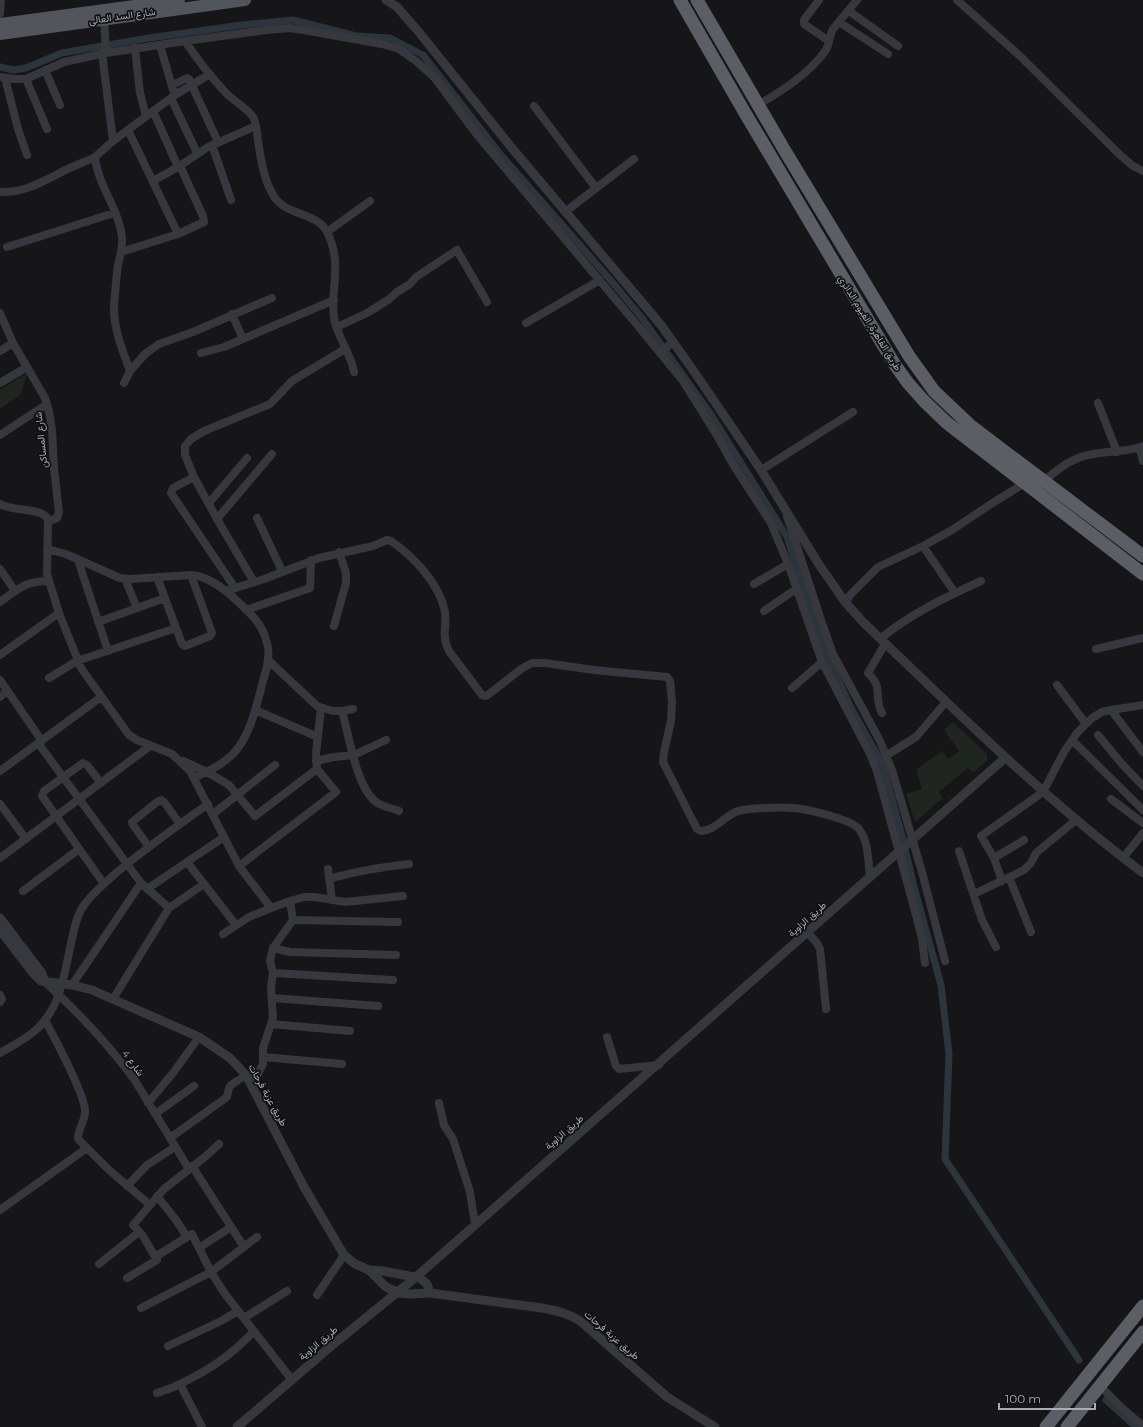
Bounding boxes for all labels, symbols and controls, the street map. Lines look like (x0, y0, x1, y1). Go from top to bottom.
street label: شارع السد العالى (88, 5, 156, 27)
street label: طريق القاهرة, الفيوم الدائري (834, 273, 905, 375)
street label: شارع المساكن (32, 411, 50, 469)
street label: طريق الزاوية (785, 898, 829, 940)
street label: شارع 4 (119, 1047, 147, 1079)
street label: طريق عزبة فرحات (246, 1062, 291, 1129)
street label: طريق الزاوية (542, 1111, 586, 1152)
street label: طريق عزبة فرحات (582, 1307, 643, 1363)
street label: طريق الزاوية (296, 1323, 341, 1363)
scale bar (999, 1385, 1095, 1411)
text: 100 m (1005, 1391, 1041, 1406)

